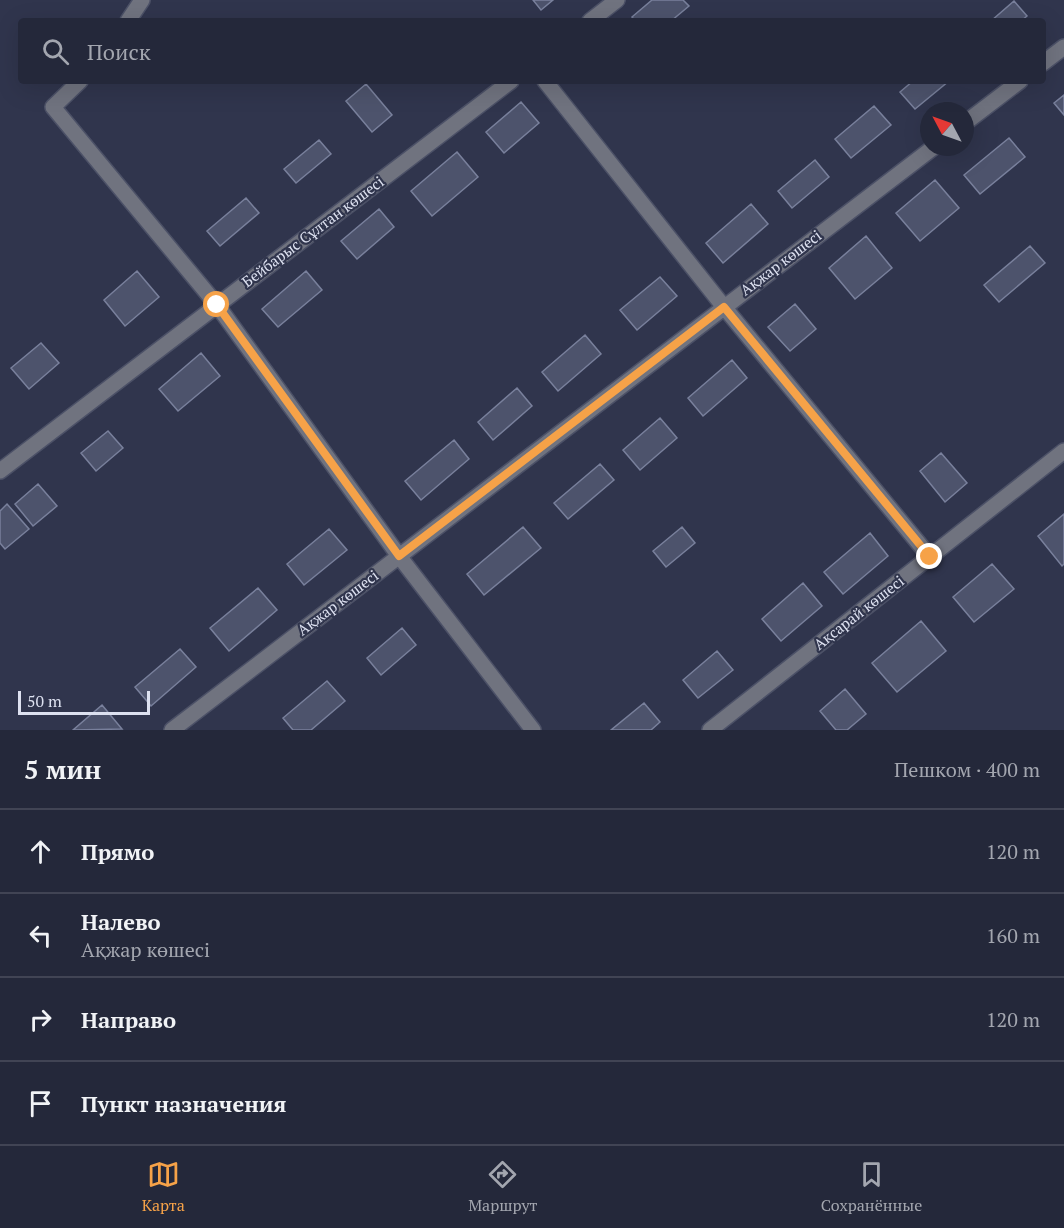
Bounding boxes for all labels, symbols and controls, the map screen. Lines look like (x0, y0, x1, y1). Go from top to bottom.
search box (18, 18, 1046, 84)
icon: search (39, 35, 72, 68)
text: Поиск (87, 37, 151, 66)
north arrow (920, 102, 974, 156)
street label: Бейбарыс Сұлтан көшесі (237, 171, 387, 291)
street label: Ақжар көшесі (736, 225, 825, 299)
route start (203, 291, 229, 317)
route end (916, 543, 942, 569)
street label: Ақжар көшесі (293, 565, 382, 639)
street label: Ақсарай көшесі (809, 571, 908, 654)
scale bar (18, 688, 150, 716)
text: 50 m (27, 690, 62, 712)
text: 5 мин (24, 752, 101, 786)
text: Пешком · 400 m (894, 756, 1040, 783)
icon: ahead (24, 835, 57, 868)
text: Прямо (81, 837, 154, 866)
text: 120 m (986, 838, 1040, 865)
text: Налево (81, 907, 161, 936)
icon: left (24, 919, 57, 952)
text: 160 m (986, 922, 1040, 949)
text: Ақжар көшесі (81, 936, 210, 963)
icon: right (24, 1003, 57, 1036)
text: Направо (81, 1005, 176, 1034)
text: 120 m (986, 1006, 1040, 1033)
icon: arrive (24, 1087, 57, 1120)
text: Пункт назначения (81, 1089, 286, 1118)
tab: Карта (142, 1158, 185, 1216)
tab: Маршрут (468, 1158, 537, 1216)
tab: Сохранённые (821, 1158, 922, 1216)

